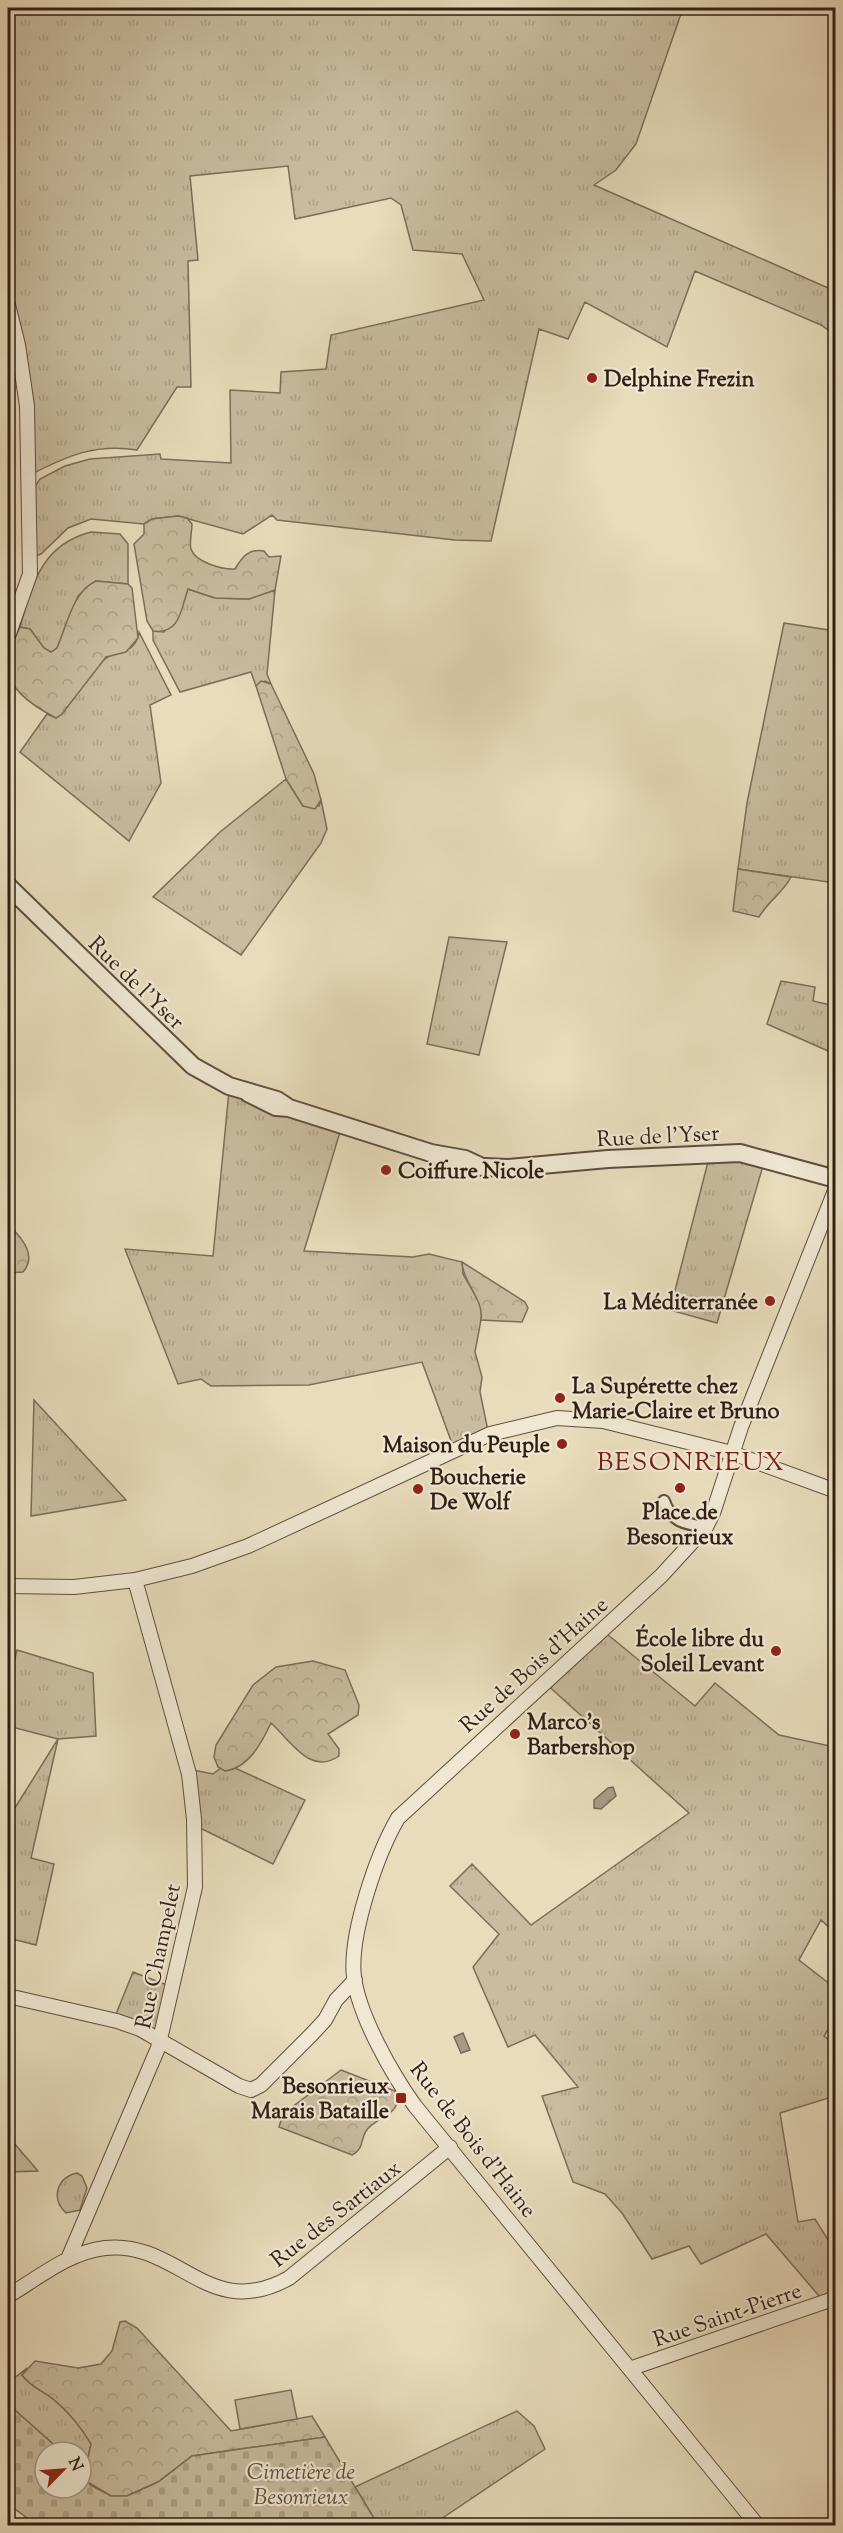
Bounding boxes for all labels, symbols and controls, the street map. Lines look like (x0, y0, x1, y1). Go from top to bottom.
place label: Delphine Frezin (604, 365, 754, 397)
marker: Delphine Frezin (585, 371, 599, 385)
street label: Rue de l'Yser (80, 930, 190, 1038)
street label: Rue de l'Yser (596, 1119, 720, 1157)
place label: Coiffure Nicole (398, 1157, 544, 1189)
marker: Coiffure Nicole (379, 1163, 393, 1177)
place label: La Méditerranée (603, 1288, 758, 1320)
marker: La Méditerranée (763, 1294, 777, 1308)
place label: La Supérette chez Marie-Claire et Bruno (572, 1372, 779, 1429)
marker: La Supérette chez Marie-Claire et Bruno (553, 1391, 567, 1405)
place label: Maison du Peuple (383, 1431, 550, 1463)
marker: Maison du Peuple (555, 1437, 569, 1451)
district label: BESONRIEUX (597, 1445, 785, 1482)
place label: Boucherie De Wolf (430, 1463, 526, 1520)
marker: Place de Besonrieux (673, 1481, 687, 1495)
marker: Boucherie De Wolf (411, 1482, 425, 1496)
place label: Place de Besonrieux (627, 1498, 733, 1555)
street label: Rue de Bois d'Haine (454, 1591, 616, 1742)
place label: École libre du Soleil Levant (636, 1624, 764, 1682)
marker: École libre du Soleil Levant (769, 1644, 783, 1658)
place label: Marco's Barbershop (527, 1708, 635, 1765)
marker: Marco's Barbershop (508, 1727, 522, 1741)
street label: Rue Champelet (129, 1881, 191, 2032)
street label: Rue de Bois d'Haine (400, 2056, 543, 2226)
place label: Besonrieux Marais Bataille (251, 2072, 389, 2129)
marker: Besonrieux Marais Bataille (394, 2091, 408, 2105)
street label: Rue des Sartiaux (265, 2154, 409, 2277)
street label: Rue Saint-Pierre (649, 2276, 807, 2357)
north arrow (33, 2440, 93, 2500)
text: N (61, 2454, 88, 2476)
park label: Cimetière de Besonrieux (247, 2458, 355, 2515)

